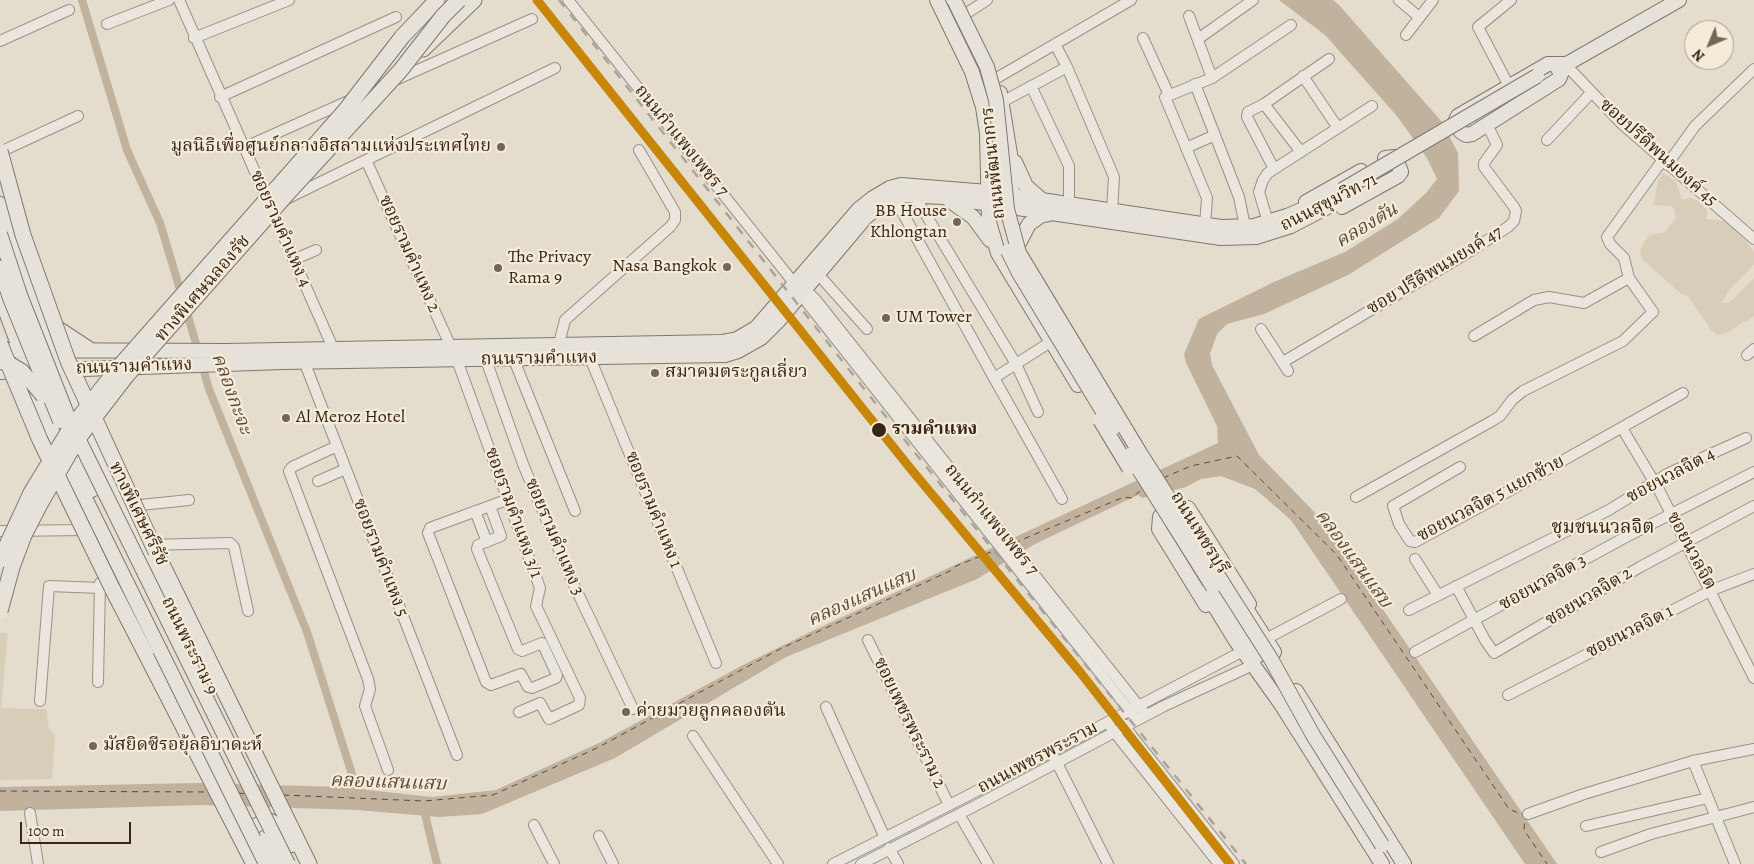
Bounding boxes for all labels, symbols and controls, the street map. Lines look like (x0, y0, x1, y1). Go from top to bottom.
north arrow (1684, 20, 1734, 70)
text: N (1688, 45, 1709, 66)
street label: ถนนกำแพงเพชร 7 (629, 81, 733, 201)
street label: ซอยปรีดีพนมยงค์ 45 (1595, 94, 1721, 212)
street label: ถนนพัฒนาการ (977, 106, 1011, 220)
place label: มูลนิธิเพื่อศูนย์กลางอิสลามแห่งประเทศไทย (171, 136, 491, 158)
marker: มูลนิธิเพื่อศูนย์กลางอิสลามแห่งประเทศไทย (495, 141, 507, 153)
street label: ซอยรามคำแหง 4 (245, 167, 315, 291)
street label: ถนนสุขุมวิท 71 (1277, 169, 1381, 237)
street label: ซอยรามคำแหง 2 (373, 192, 445, 316)
water label: คลองตัน (1332, 199, 1402, 253)
place label: BB House Khlongtan (870, 201, 947, 243)
marker: BB House Khlongtan (951, 216, 963, 228)
street label: ซอย ปรีดีพนมยงค์ 47 (1363, 222, 1507, 320)
street label: ทางพิเศษฉลองรัช (151, 231, 255, 347)
place label: The Privacy Rama 9 (508, 247, 591, 290)
place label: Nasa Bangkok (612, 256, 717, 278)
marker: Nasa Bangkok (721, 261, 733, 273)
marker: The Privacy Rama 9 (492, 262, 504, 274)
place label: UM Tower (896, 307, 972, 329)
marker: UM Tower (880, 312, 892, 324)
street label: ถนนรามคำแหง (481, 347, 597, 371)
water label: คลองกะจะ (206, 350, 256, 438)
street label: ถนนรามคำแหง (75, 354, 193, 380)
place label: สมาคมตระกูลเลี่ยว (665, 362, 808, 384)
marker: สมาคมตระกูลเลี่ยว (649, 367, 661, 379)
place label: Al Meroz Hotel (296, 407, 405, 429)
marker: Al Meroz Hotel (280, 412, 292, 424)
place label: รามคำแหง (892, 419, 977, 441)
marker: รามคำแหง (870, 421, 888, 439)
street label: ซอยนวลจิต 4 (1623, 444, 1719, 508)
street label: ซอยรามคำแหง 3/1 (479, 445, 547, 581)
street label: ซอยรามคำแหง 1 (620, 449, 686, 571)
street label: ซอยนวลจิต 5 แยกซ้าย (1414, 451, 1568, 547)
street label: ทางพิเศษศรีรัช (104, 459, 172, 569)
street label: ถนนกำแพงเพชร 7 (939, 460, 1043, 580)
street label: ซอยรามคำแหง 3 (520, 475, 588, 599)
street label: ถนนเพชรบุรี (1165, 488, 1233, 578)
street label: ซอยรามคำแหง 5 (347, 496, 413, 620)
water label: คลองแสนแสบ (1310, 505, 1396, 613)
street label: ซอยนวลจิต (1661, 508, 1721, 594)
district label: ชุมชนนวลจิต (1551, 517, 1655, 539)
street label: ซอยนวลจิต 3 (1496, 550, 1590, 616)
street label: ซอยนวลจิต 2 (1542, 563, 1636, 631)
water label: คลองแสนแสบ (804, 564, 920, 632)
street label: ถนนพระราม 9 (156, 593, 222, 699)
street label: ซอยนวลจิต 1 (1583, 601, 1677, 663)
street label: ซอยเพชรพระราม 2 (868, 654, 950, 792)
place label: ค่ายมวยลูกคลองตัน (636, 701, 786, 723)
marker: ค่ายมวยลูกคลองตัน (620, 706, 632, 718)
street label: ถนนเพชรพระราม (974, 717, 1102, 799)
place label: มัสยิดซีรอยุ้ลอิบาดะห์ (103, 735, 262, 757)
marker: มัสยิดซีรอยุ้ลอิบาดะห์ (87, 740, 99, 752)
water label: คลองแสนแสบ (329, 770, 447, 796)
scale bar (22, 812, 134, 844)
text: 100 m (28, 821, 65, 841)

